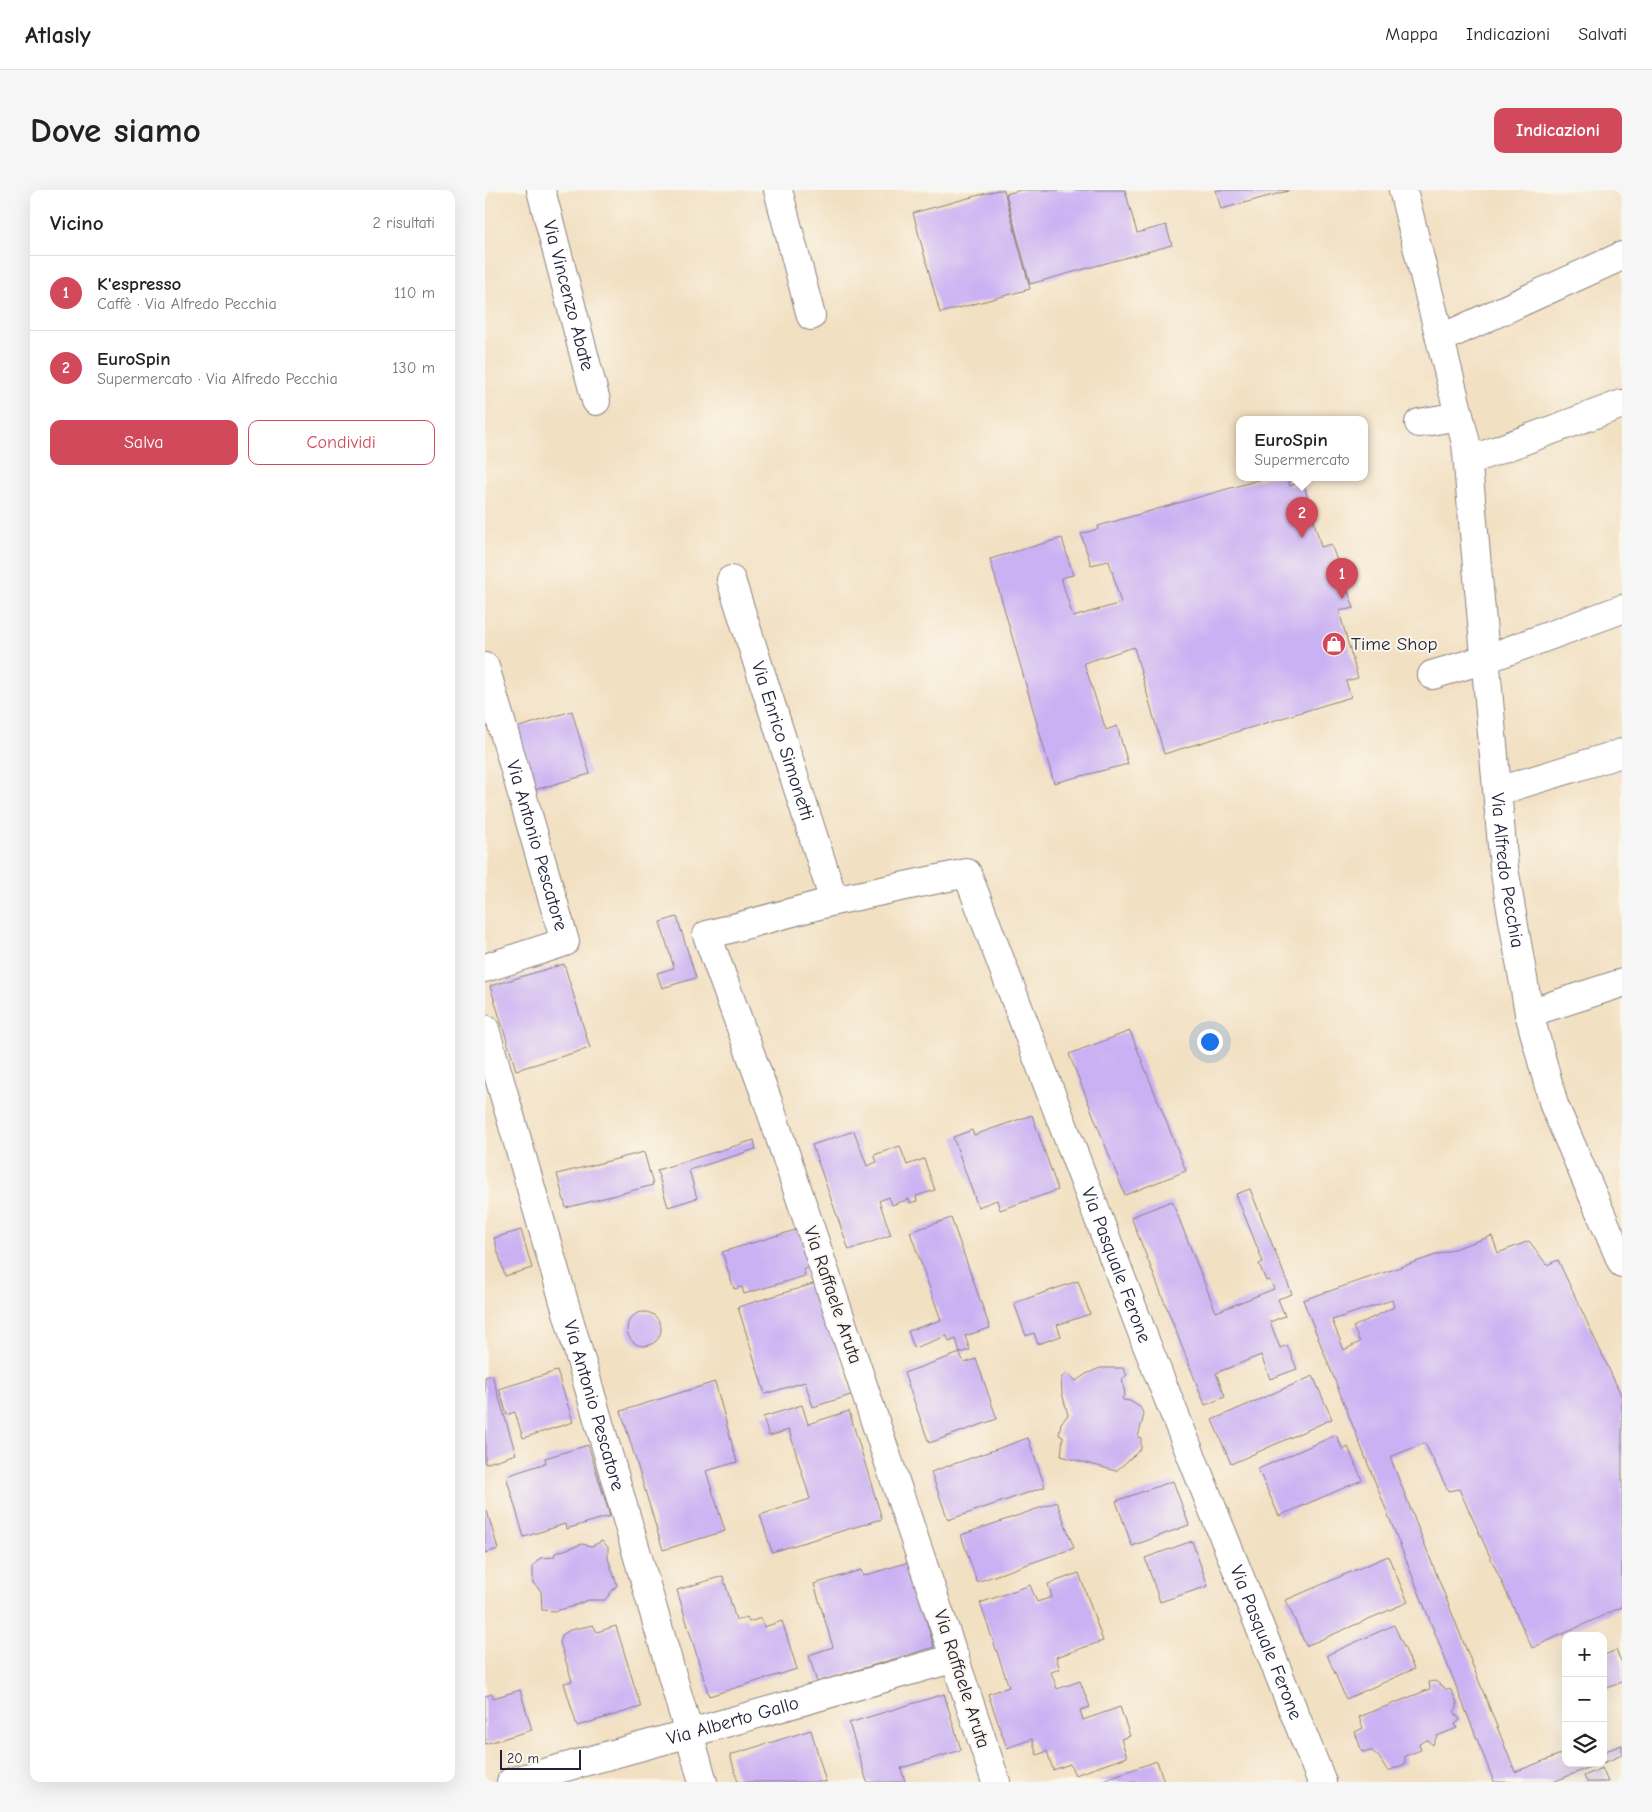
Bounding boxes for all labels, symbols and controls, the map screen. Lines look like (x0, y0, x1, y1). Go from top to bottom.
text: Atlasly (25, 21, 91, 49)
text: Mappa (1385, 24, 1438, 45)
text: Indicazioni (1466, 24, 1550, 45)
text: Salvati (1578, 24, 1627, 45)
button: Indicazioni (1494, 108, 1622, 153)
text: Dove siamo (30, 110, 201, 151)
text: Vicino (50, 211, 104, 235)
text: 2 risultati (372, 214, 435, 232)
street label: Via Vincenzo Abate (538, 218, 599, 373)
text: K'espresso (97, 273, 181, 295)
text: 1 (63, 284, 69, 302)
text: 110 m (394, 284, 435, 302)
text: Caffè · Via Alfredo Pecchia (97, 295, 277, 313)
text: EuroSpin (97, 348, 171, 370)
text: 2 (62, 359, 70, 377)
text: 130 m (392, 359, 435, 377)
text: Supermercato · Via Alfredo Pecchia (97, 370, 338, 388)
popup (1236, 416, 1368, 481)
button: Salva (50, 420, 238, 465)
button: Condividi (248, 420, 435, 465)
text: EuroSpin (1254, 429, 1328, 451)
text: Supermercato (1254, 451, 1350, 469)
pin: 2 (1286, 497, 1318, 538)
pin: 1 (1326, 558, 1358, 599)
shop icon: Time Shop (1321, 631, 1347, 657)
place label: Time Shop (1351, 633, 1438, 655)
street label: Via Enrico Simonetti (747, 659, 818, 823)
street label: Via Antonio Pescatore (502, 758, 572, 933)
street label: Via Alfredo Pecchia (1486, 792, 1529, 950)
your location (1197, 1029, 1223, 1055)
street label: Via Pasquale Ferone (1077, 1184, 1156, 1346)
street label: Via Raffaele Aruta (799, 1223, 867, 1367)
street label: Via Antonio Pescatore (559, 1318, 629, 1493)
street label: Via Pasquale Ferone (1225, 1562, 1307, 1723)
street label: Via Raffaele Aruta (929, 1607, 995, 1751)
map controls (1562, 1632, 1607, 1767)
button: + (1562, 1632, 1607, 1677)
button: − (1562, 1677, 1607, 1722)
street label: Via Alberto Gallo (664, 1692, 801, 1750)
button: layers (1562, 1722, 1607, 1767)
scale bar (500, 1747, 581, 1770)
text: 20 m (507, 1750, 539, 1767)

